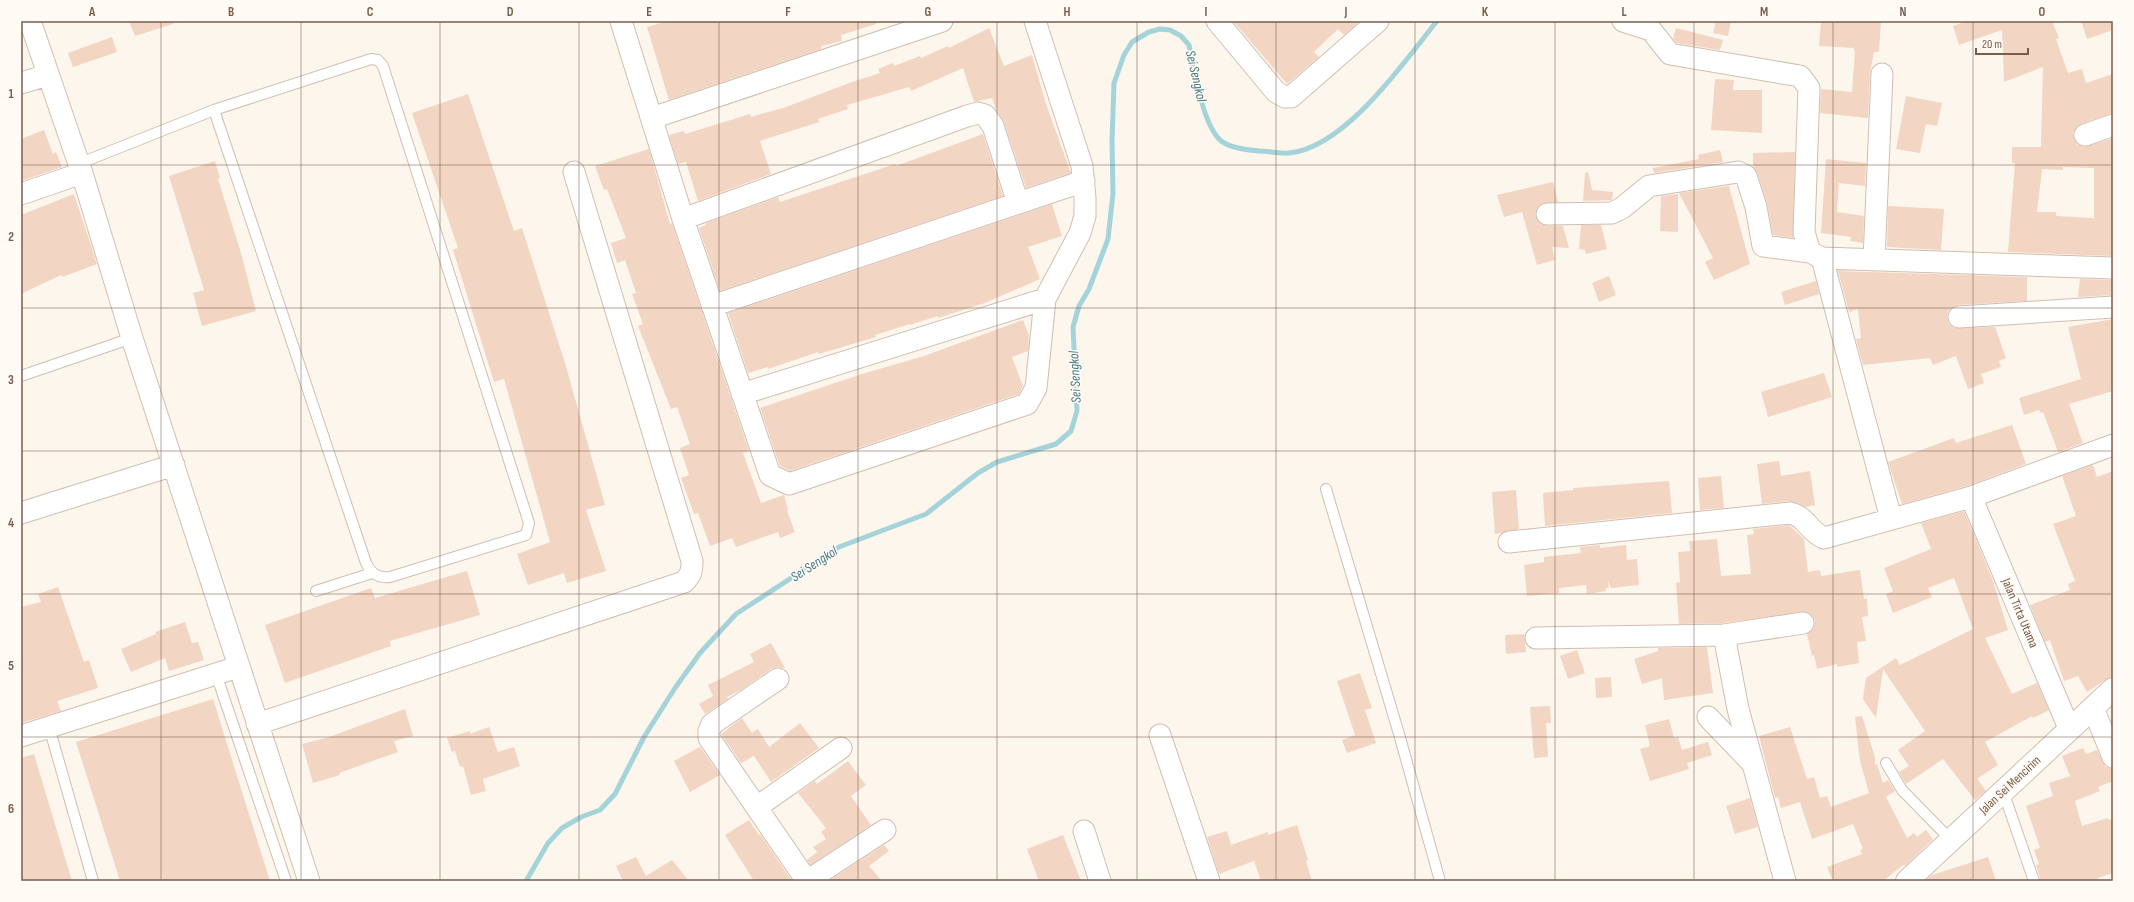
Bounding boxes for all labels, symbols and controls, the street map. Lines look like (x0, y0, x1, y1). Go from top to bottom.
text: A (88, 4, 96, 20)
text: B (228, 4, 234, 20)
text: C (367, 4, 374, 20)
text: D (507, 4, 514, 20)
text: E (646, 4, 652, 20)
text: F (785, 4, 791, 20)
text: G (925, 4, 932, 20)
text: H (1064, 4, 1071, 20)
text: I (1205, 4, 1208, 20)
text: J (1344, 4, 1348, 20)
text: K (1482, 4, 1489, 20)
text: L (1621, 4, 1627, 20)
text: M (1760, 4, 1768, 20)
text: N (1900, 4, 1907, 20)
text: O (2039, 4, 2046, 20)
scale bar (1976, 30, 2028, 56)
text: 20 m (1982, 37, 2002, 52)
water label: Sei Sengkol (1182, 49, 1210, 104)
text: 1 (8, 86, 14, 102)
text: 2 (8, 229, 14, 245)
water label: Sei Sengkol (1065, 350, 1085, 404)
text: 3 (8, 372, 14, 388)
text: 4 (8, 515, 14, 531)
water label: Sei Sengkol (787, 542, 841, 585)
street label: Jalan Tirta Utama (1998, 575, 2042, 650)
text: 5 (8, 658, 14, 674)
street label: Jalan Sei Mencirim (1975, 752, 2044, 818)
text: 6 (8, 801, 14, 817)

